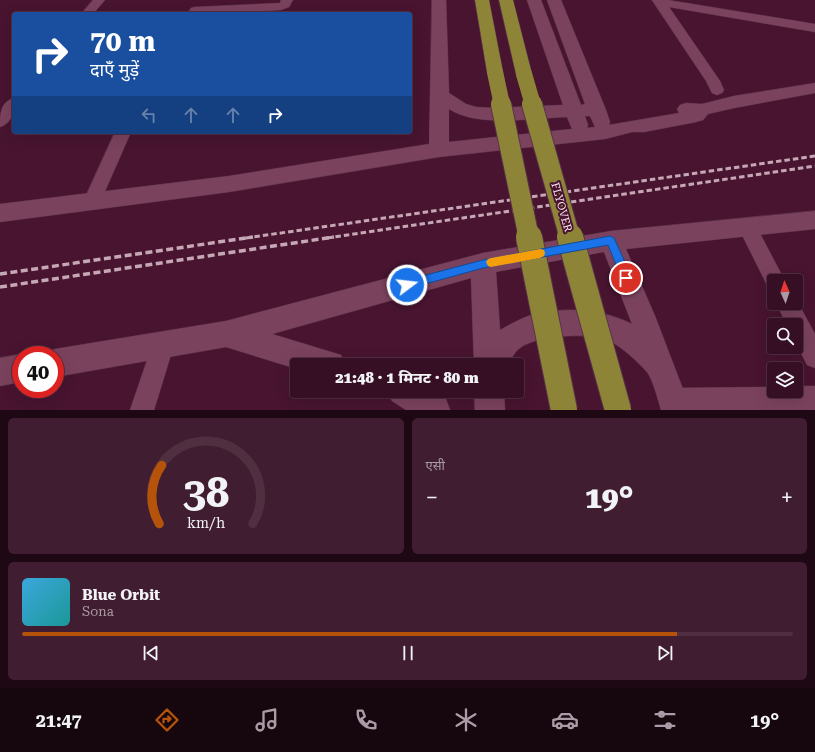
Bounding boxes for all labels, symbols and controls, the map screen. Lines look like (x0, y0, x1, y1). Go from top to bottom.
text: 70 m (90, 25, 155, 58)
icon: right (24, 28, 76, 80)
text: दाएँ मुड़ें (90, 59, 139, 80)
icon: left (138, 104, 160, 126)
icon: ahead (180, 104, 202, 126)
icon: ahead (222, 104, 244, 126)
icon: right (264, 104, 286, 126)
street label: FLYOVER (548, 181, 575, 234)
pin (609, 261, 643, 295)
position arrow (386, 264, 428, 306)
icon: arrive (615, 267, 637, 289)
north arrow (767, 274, 803, 310)
map controls (767, 274, 803, 398)
button: search (767, 318, 803, 354)
speed limit sign: 40 (12, 346, 64, 398)
button: layers (767, 362, 803, 398)
text: 21:48 · 1 मिनट · 80 m (335, 369, 479, 387)
text: एसी (426, 458, 445, 473)
text: 38 (182, 468, 229, 517)
text: 19° (585, 480, 634, 515)
text: − (426, 485, 438, 510)
text: + (781, 485, 793, 510)
text: km/h (187, 515, 225, 531)
text: Blue Orbit (82, 586, 160, 604)
text: Sona (82, 604, 114, 619)
icon: previous (140, 642, 162, 664)
icon: pause (397, 642, 419, 664)
icon: next (654, 642, 676, 664)
icon: directions (153, 706, 181, 734)
icon: music (253, 706, 281, 734)
icon: phone (352, 706, 380, 734)
icon: climate (452, 706, 480, 734)
icon: car (551, 706, 579, 734)
icon: filters (651, 706, 679, 734)
text: 21:47 (36, 710, 82, 731)
text: 19° (750, 710, 779, 731)

